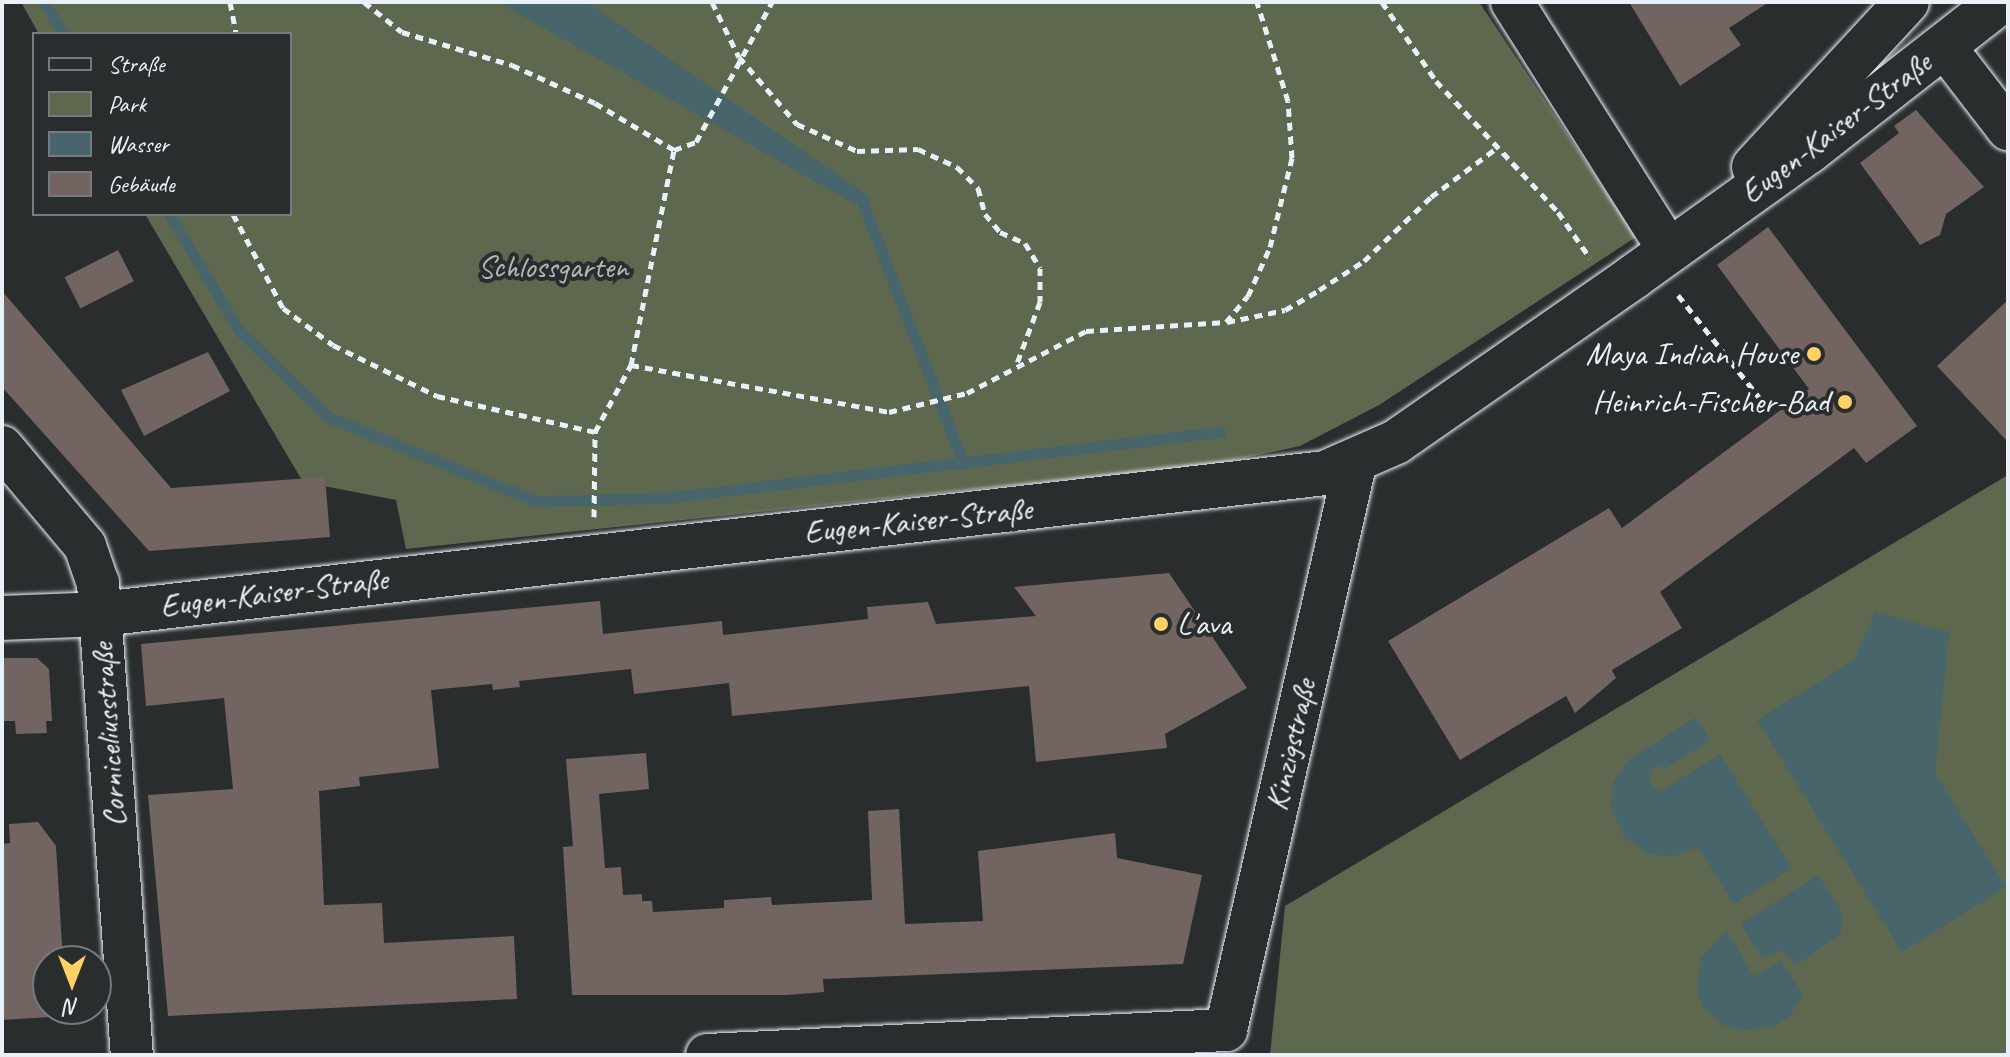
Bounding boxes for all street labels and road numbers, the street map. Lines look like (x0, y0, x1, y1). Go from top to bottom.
street label: Eugen-Kaiser-Straße (1733, 44, 1939, 212)
street label: Eugen-Kaiser-Straße (802, 490, 1034, 552)
street label: Eugen-Kaiser-Straße (158, 560, 390, 626)
street label: Corniceliusstraße (83, 642, 135, 828)
street label: Kinzigstraße (1257, 676, 1325, 814)

